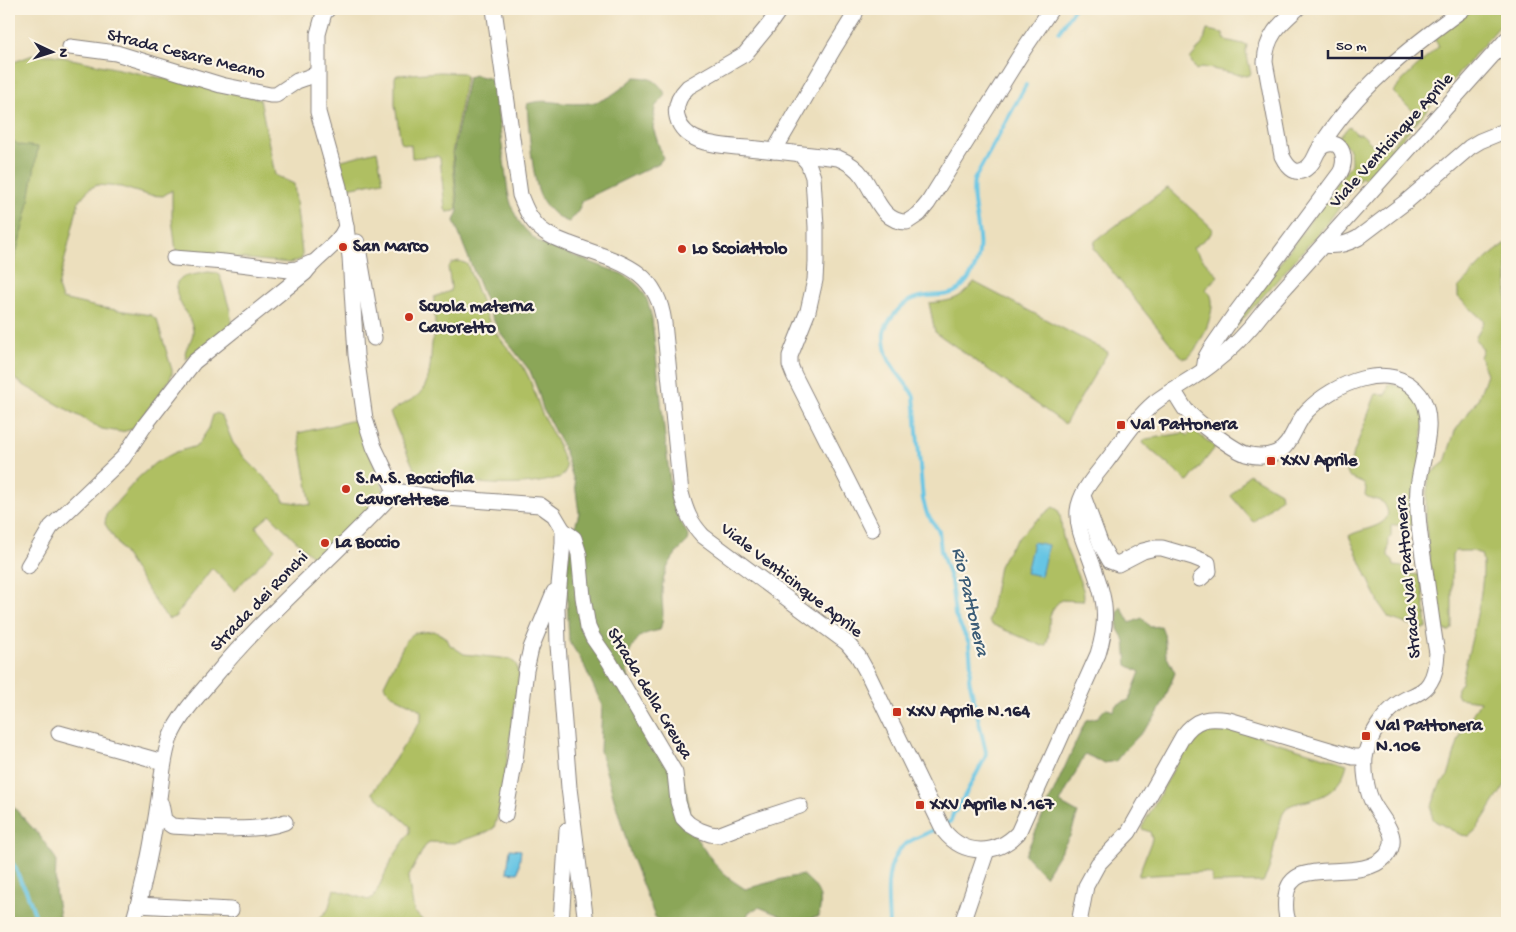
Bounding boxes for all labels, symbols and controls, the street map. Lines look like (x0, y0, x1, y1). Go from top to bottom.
street label: Strada Cesare Meano (105, 25, 267, 85)
north arrow (28, 28, 78, 78)
scale bar (1328, 28, 1422, 60)
text: 50 m (1336, 38, 1367, 56)
text: N (54, 48, 71, 58)
street label: Viale Venticinque Aprile (1325, 68, 1459, 214)
place label: San Marco (353, 237, 429, 258)
place label: Lo Scoiattolo (692, 239, 788, 260)
marker: San Marco (337, 241, 349, 253)
marker: Lo Scoiattolo (676, 243, 688, 255)
place label: Scuola materna Cavoretto (418, 297, 535, 339)
marker: Scuola materna Cavoretto (403, 311, 415, 323)
place label: Val Pattonera (1130, 415, 1238, 436)
marker: Val Pattonera (1115, 419, 1127, 431)
place label: XXV Aprile (1280, 451, 1358, 472)
marker: XXV Aprile (1265, 455, 1277, 467)
place label: S.M.S. Bocciofila Cavorettese (355, 469, 475, 511)
marker: S.M.S. Bocciofila Cavorettese (340, 483, 352, 495)
street label: Strada Val Pattonera (1391, 494, 1427, 659)
street label: Viale Venticinque Aprile (715, 518, 867, 644)
place label: La Boccio (335, 533, 401, 554)
marker: La Boccio (319, 537, 331, 549)
water label: Rio Pattonera (945, 545, 993, 660)
street label: Strada dei Ronchi (207, 547, 313, 657)
street label: Strada della Creusa (602, 625, 697, 764)
place label: XXV Aprile N.164 (906, 702, 1030, 723)
marker: XXV Aprile N.164 (891, 706, 903, 718)
place label: Val Pattonera N.106 (1375, 716, 1483, 758)
marker: Val Pattonera N.106 (1360, 730, 1372, 742)
place label: XXV Aprile N.167 (929, 795, 1055, 816)
marker: XXV Aprile N.167 (914, 799, 926, 811)

